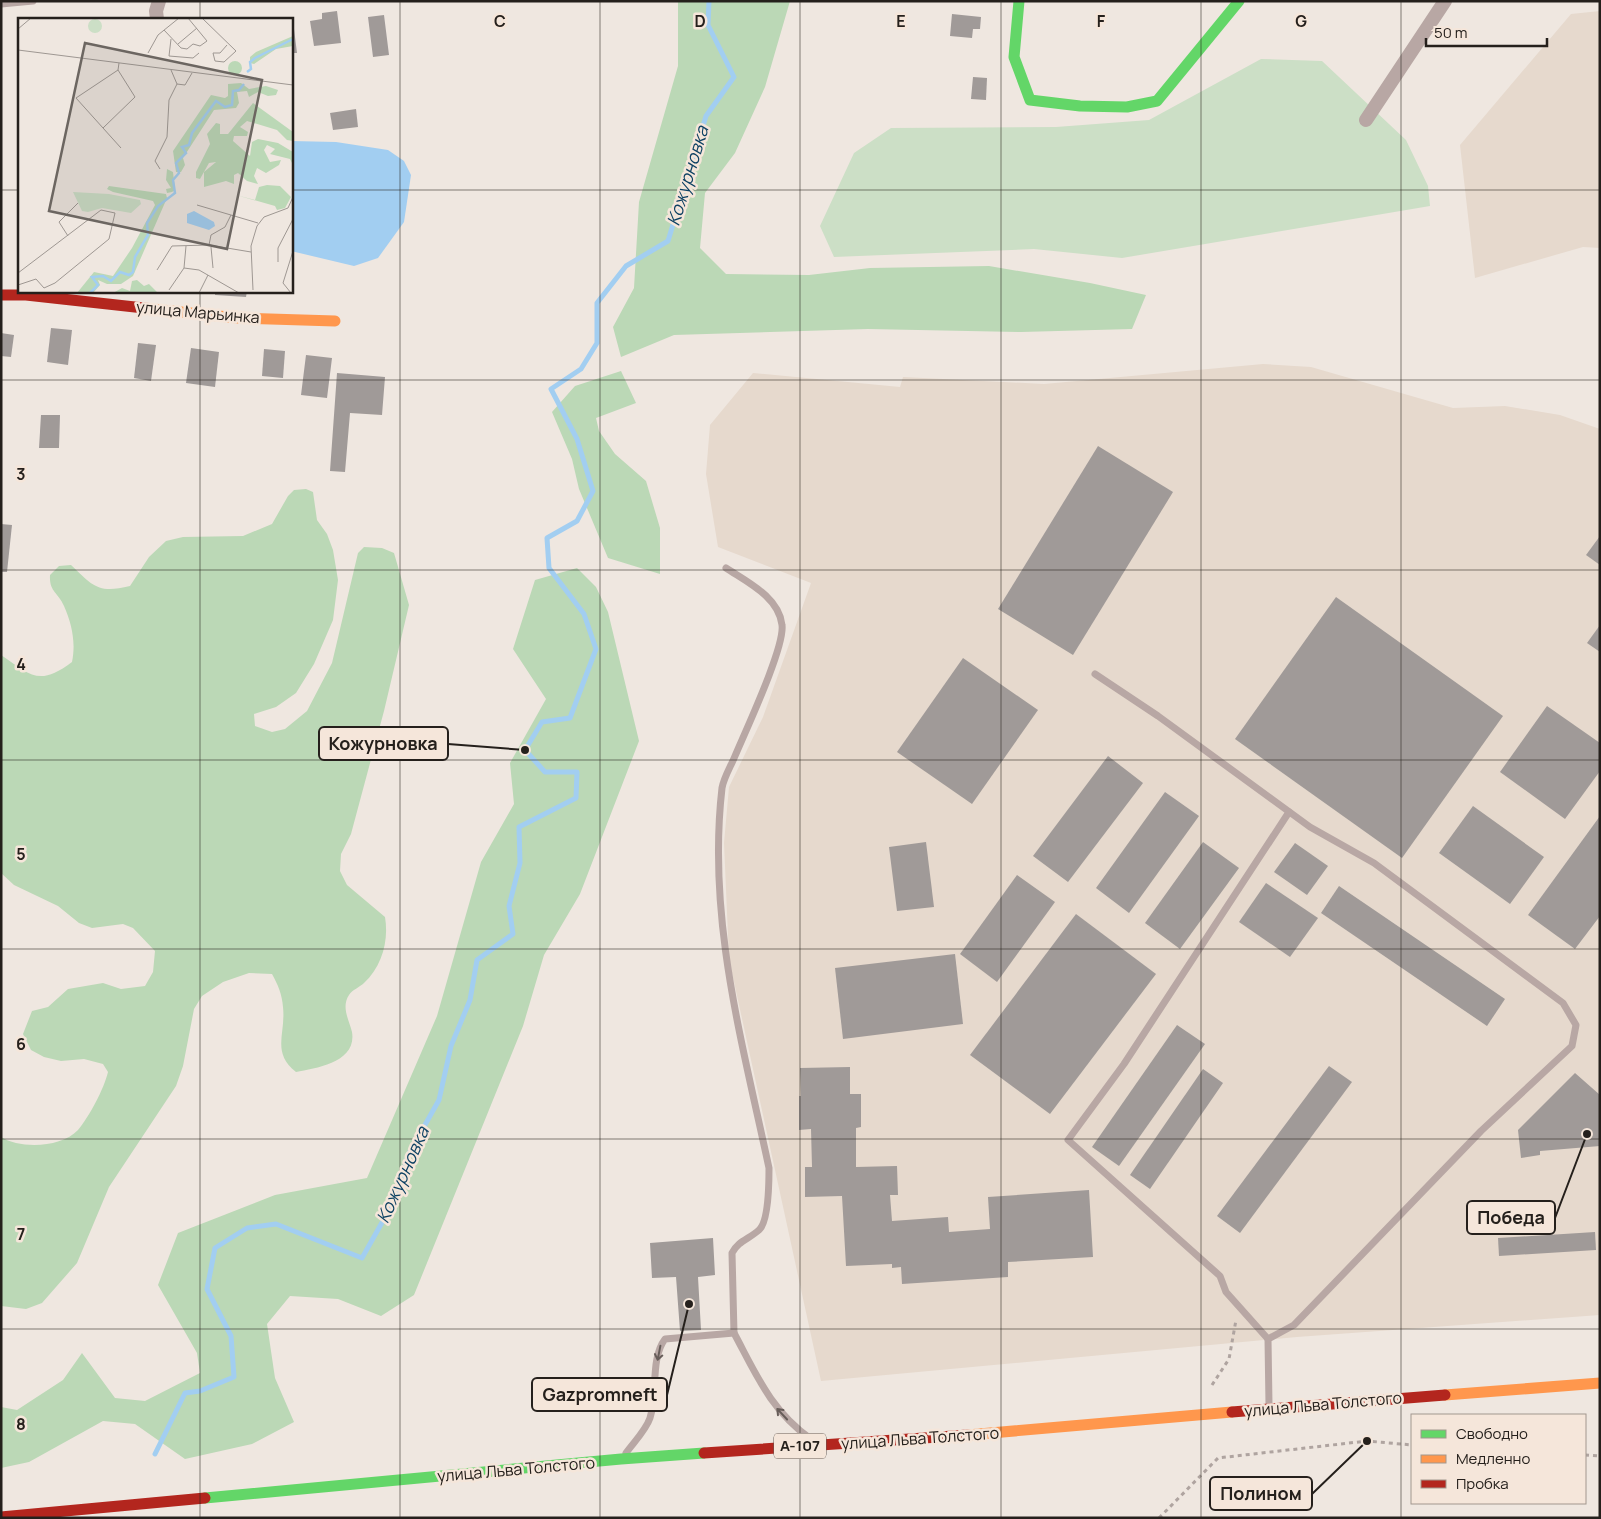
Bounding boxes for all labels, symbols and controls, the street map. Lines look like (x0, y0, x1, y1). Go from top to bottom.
text: C (494, 10, 506, 32)
text: D (694, 10, 706, 32)
text: E (896, 10, 906, 32)
text: F (1097, 10, 1106, 32)
text: G (1295, 10, 1307, 32)
scale bar (1426, 15, 1547, 47)
inset map (18, 18, 292, 292)
text: 50 m (1434, 22, 1468, 43)
water label: Кожурновка (661, 122, 714, 228)
street label: улица Марьинка (135, 296, 261, 328)
text: 3 (16, 463, 26, 485)
text: 4 (16, 653, 26, 675)
callout: Кожурновка (319, 727, 448, 760)
text: Кожурновка (328, 731, 438, 755)
text: 5 (16, 843, 26, 865)
text: 6 (16, 1033, 26, 1055)
water label: Кожурновка (370, 1122, 434, 1227)
callout: Победа (1467, 1201, 1555, 1234)
text: Победа (1477, 1205, 1545, 1229)
text: 7 (17, 1223, 25, 1245)
one-way arrow (654, 1345, 663, 1361)
callout: Gazpromneft (532, 1378, 667, 1411)
text: Gazpromneft (542, 1382, 658, 1406)
street label: улица Льва Толстого (1243, 1386, 1403, 1422)
one-way arrow (776, 1408, 788, 1420)
text: 8 (16, 1413, 26, 1435)
legend (1411, 1414, 1586, 1504)
street label: улица Льва Толстого (840, 1422, 1000, 1454)
text: Свободно (1456, 1423, 1528, 1444)
road number: А-107 (774, 1434, 826, 1458)
text: Медленно (1456, 1448, 1530, 1469)
street label: улица Льва Толстого (436, 1451, 596, 1487)
text: Пробка (1456, 1473, 1509, 1494)
callout: Полином (1210, 1477, 1312, 1510)
text: Полином (1220, 1481, 1302, 1505)

